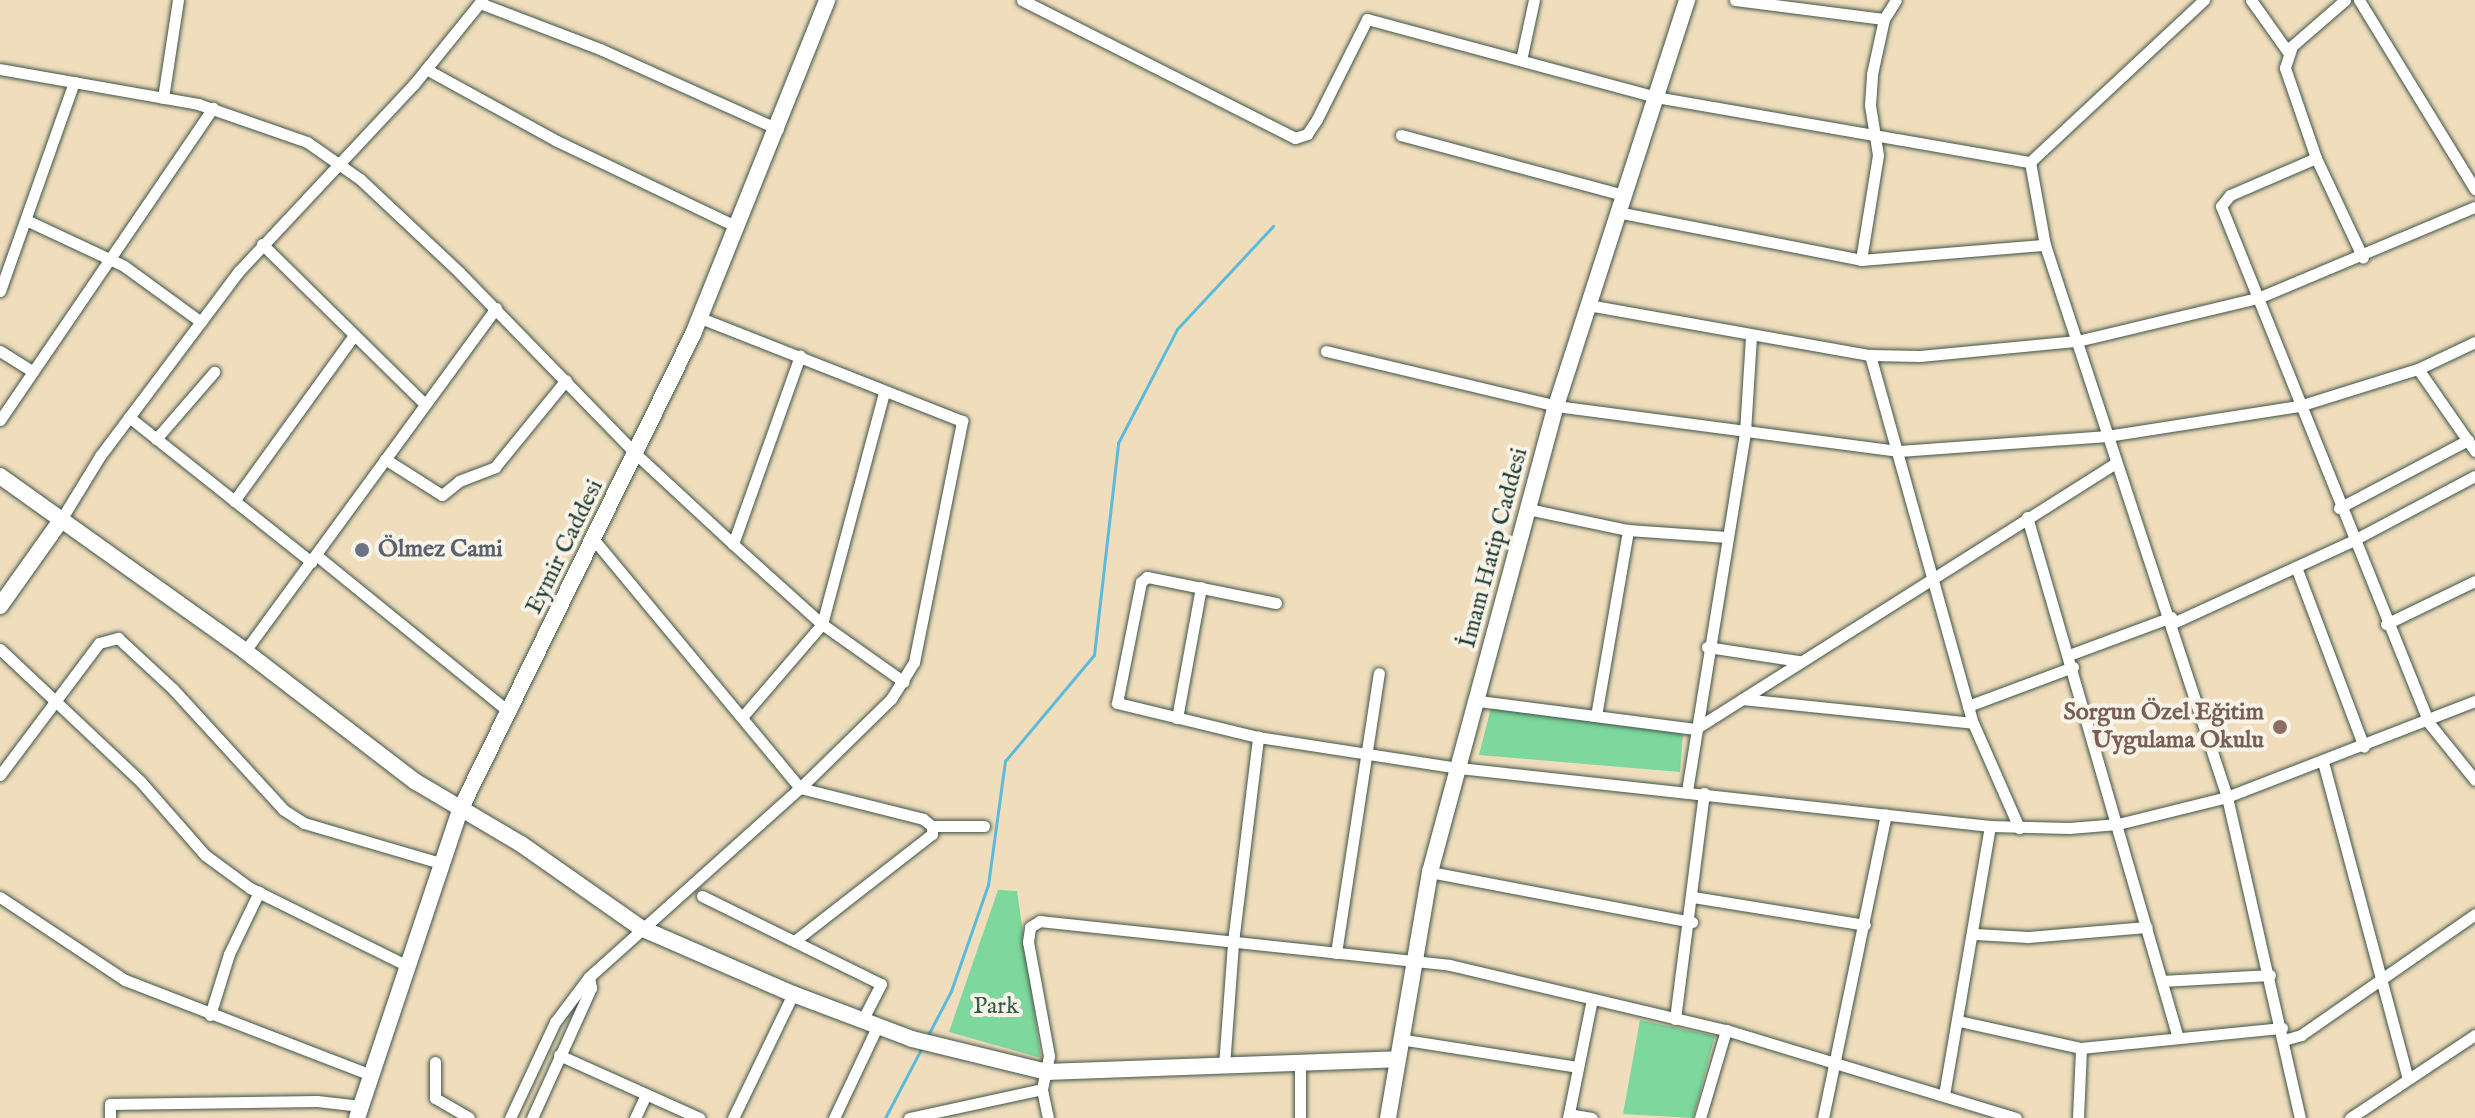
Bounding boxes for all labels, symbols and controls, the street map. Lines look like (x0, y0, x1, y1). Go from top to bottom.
street label: İmam Hatip Caddesi (1453, 445, 1535, 651)
street label: Eymir Caddesi (520, 475, 610, 619)
place label: Ölmez Cami (378, 536, 503, 564)
marker: Ölmez Cami (353, 541, 371, 559)
place label: Sorgun Özel Eğitim Uygulama Okulu (2064, 699, 2264, 755)
marker: Sorgun Özel Eğitim Uygulama Okulu (2271, 718, 2289, 736)
park label: Park (973, 993, 1019, 1021)

